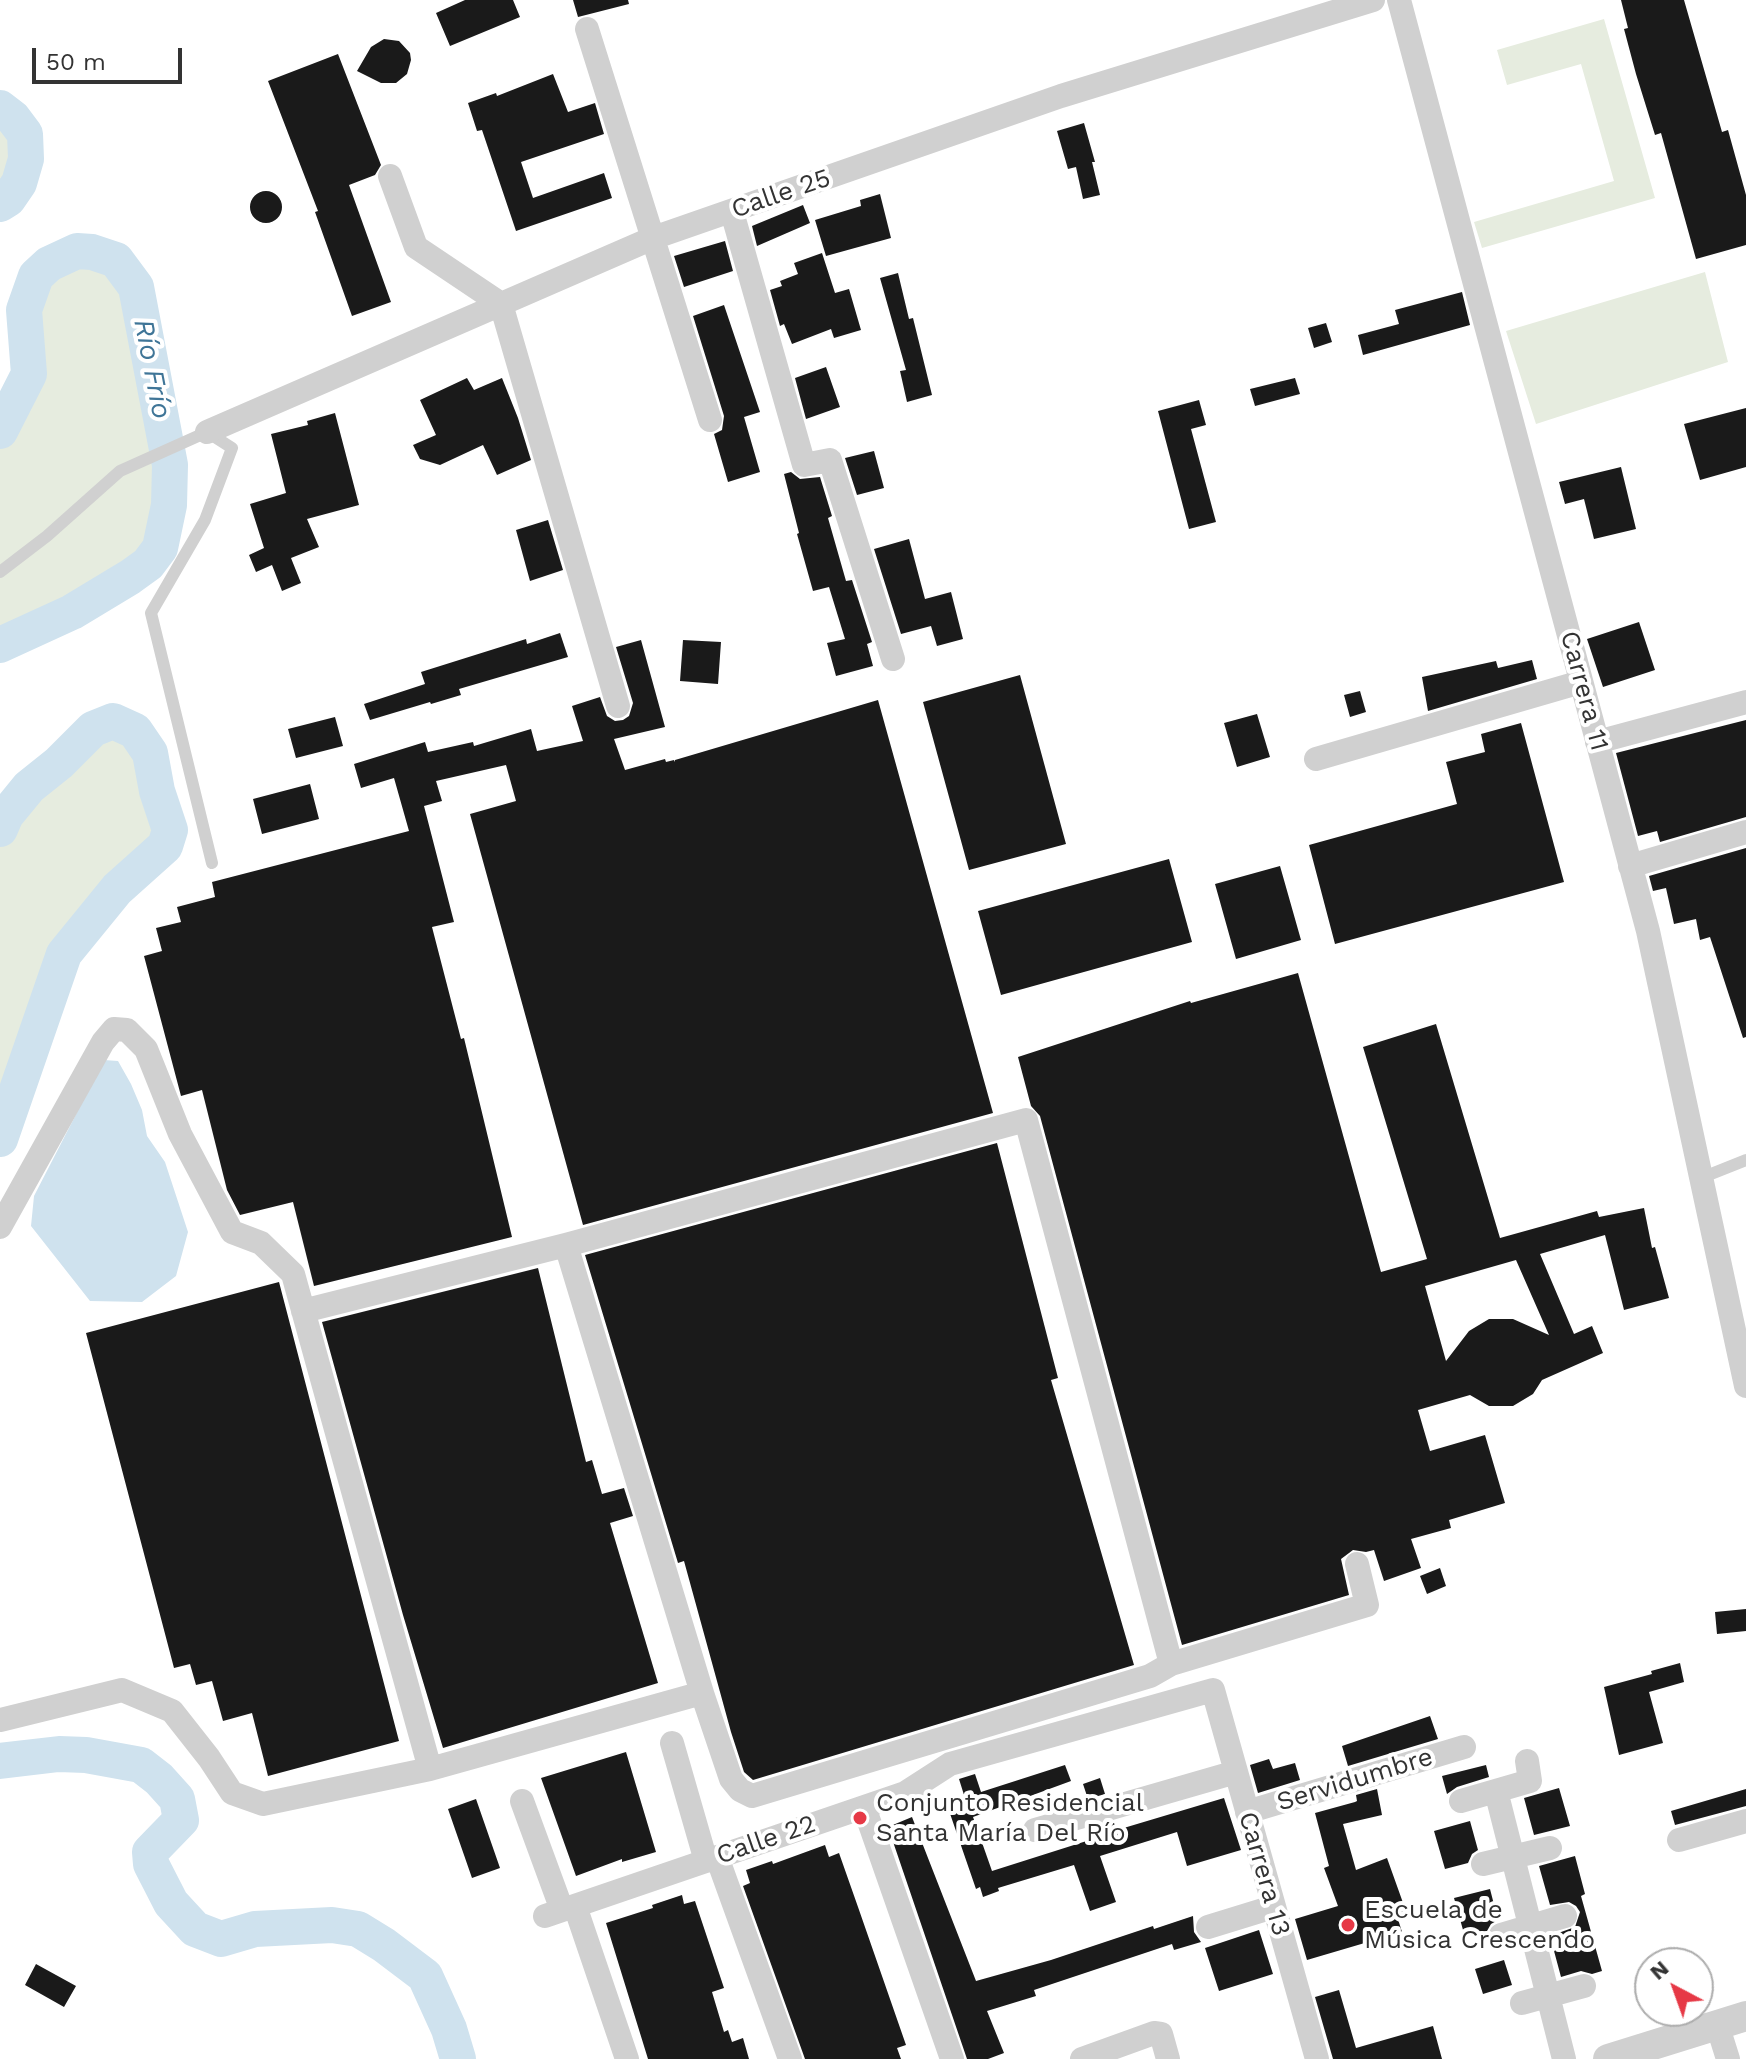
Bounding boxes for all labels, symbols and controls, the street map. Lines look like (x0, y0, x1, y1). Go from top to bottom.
scale bar (36, 32, 186, 82)
text: 50 m (46, 48, 106, 76)
street label: Calle 25 (727, 163, 835, 225)
water label: Río Frío (126, 316, 178, 422)
street label: Carrera 11 (1553, 628, 1615, 754)
street label: Servidumbre (1273, 1741, 1437, 1819)
place label: Conjunto Residencial Santa María Del Río (876, 1787, 1144, 1848)
street label: Carrera 13 (1231, 1808, 1297, 1940)
street label: Calle 22 (712, 1809, 820, 1871)
marker: Conjunto Residencial Santa María Del Río (851, 1809, 869, 1827)
place label: Escuela de Música Crescendo (1364, 1894, 1595, 1956)
marker: Escuela de Música Crescendo (1339, 1916, 1357, 1934)
north arrow (1634, 1947, 1714, 2027)
text: N (1645, 1955, 1674, 1985)

